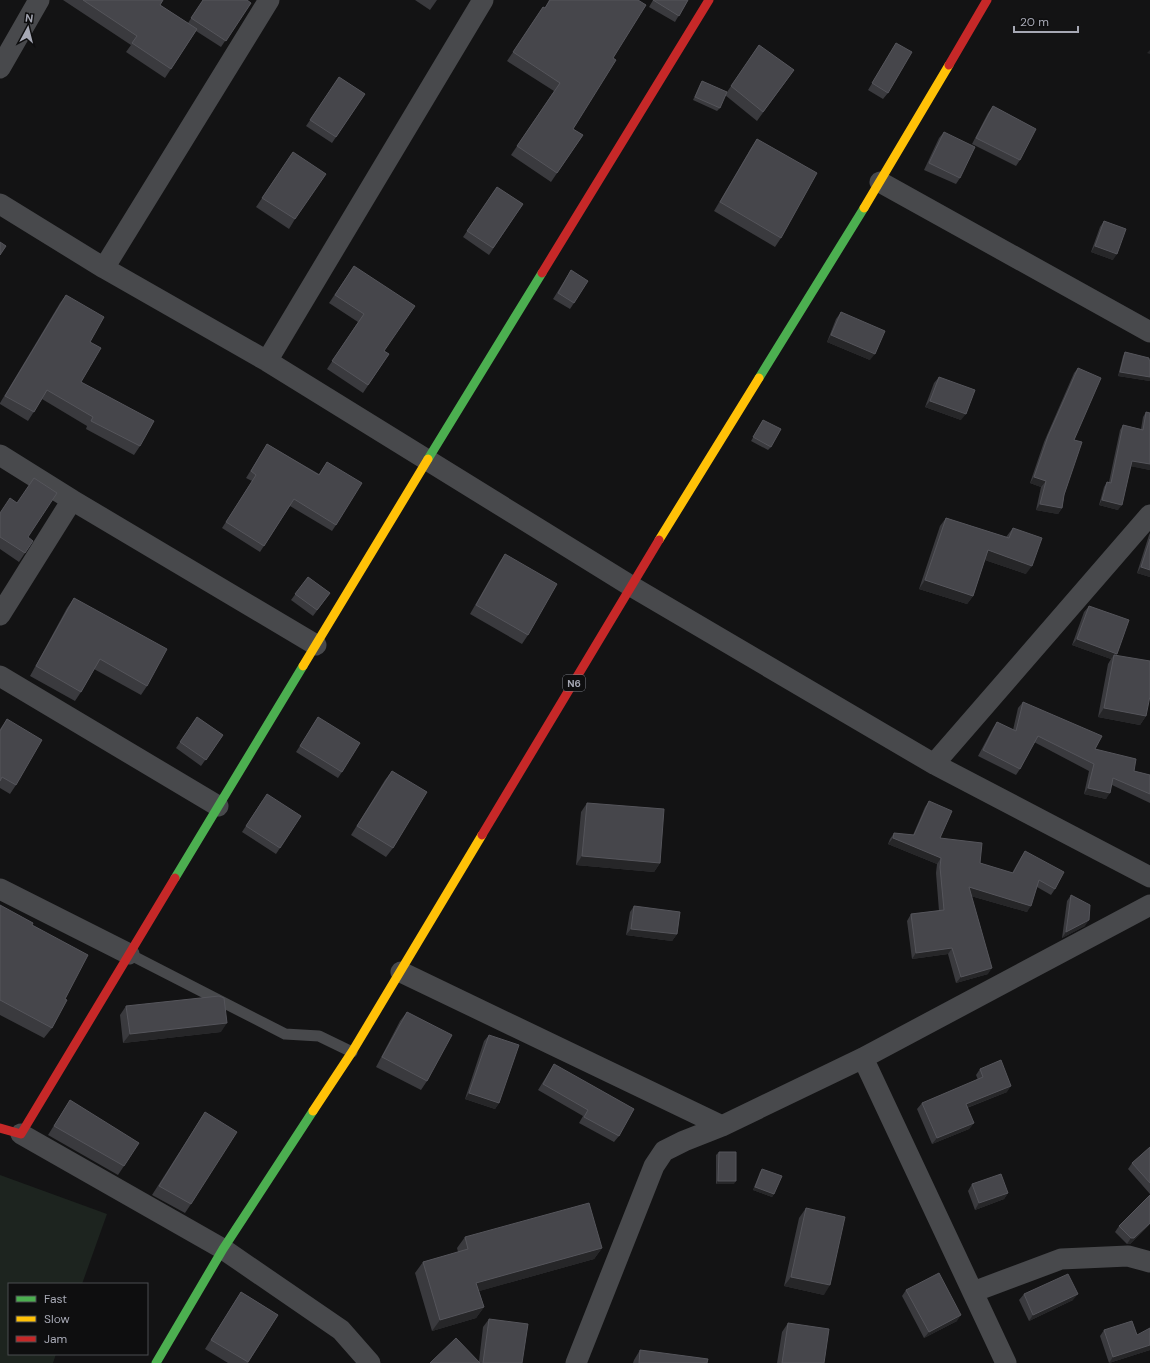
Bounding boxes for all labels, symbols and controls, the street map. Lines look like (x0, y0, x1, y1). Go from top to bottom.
north arrow (8, 8, 48, 48)
scale bar (1014, 8, 1078, 34)
text: N (24, 11, 34, 26)
text: 20 m (1020, 14, 1049, 30)
road number: N6 (563, 675, 585, 691)
legend (8, 1283, 148, 1355)
text: Fast (44, 1291, 67, 1307)
text: Slow (44, 1311, 70, 1327)
text: Jam (44, 1331, 67, 1347)

